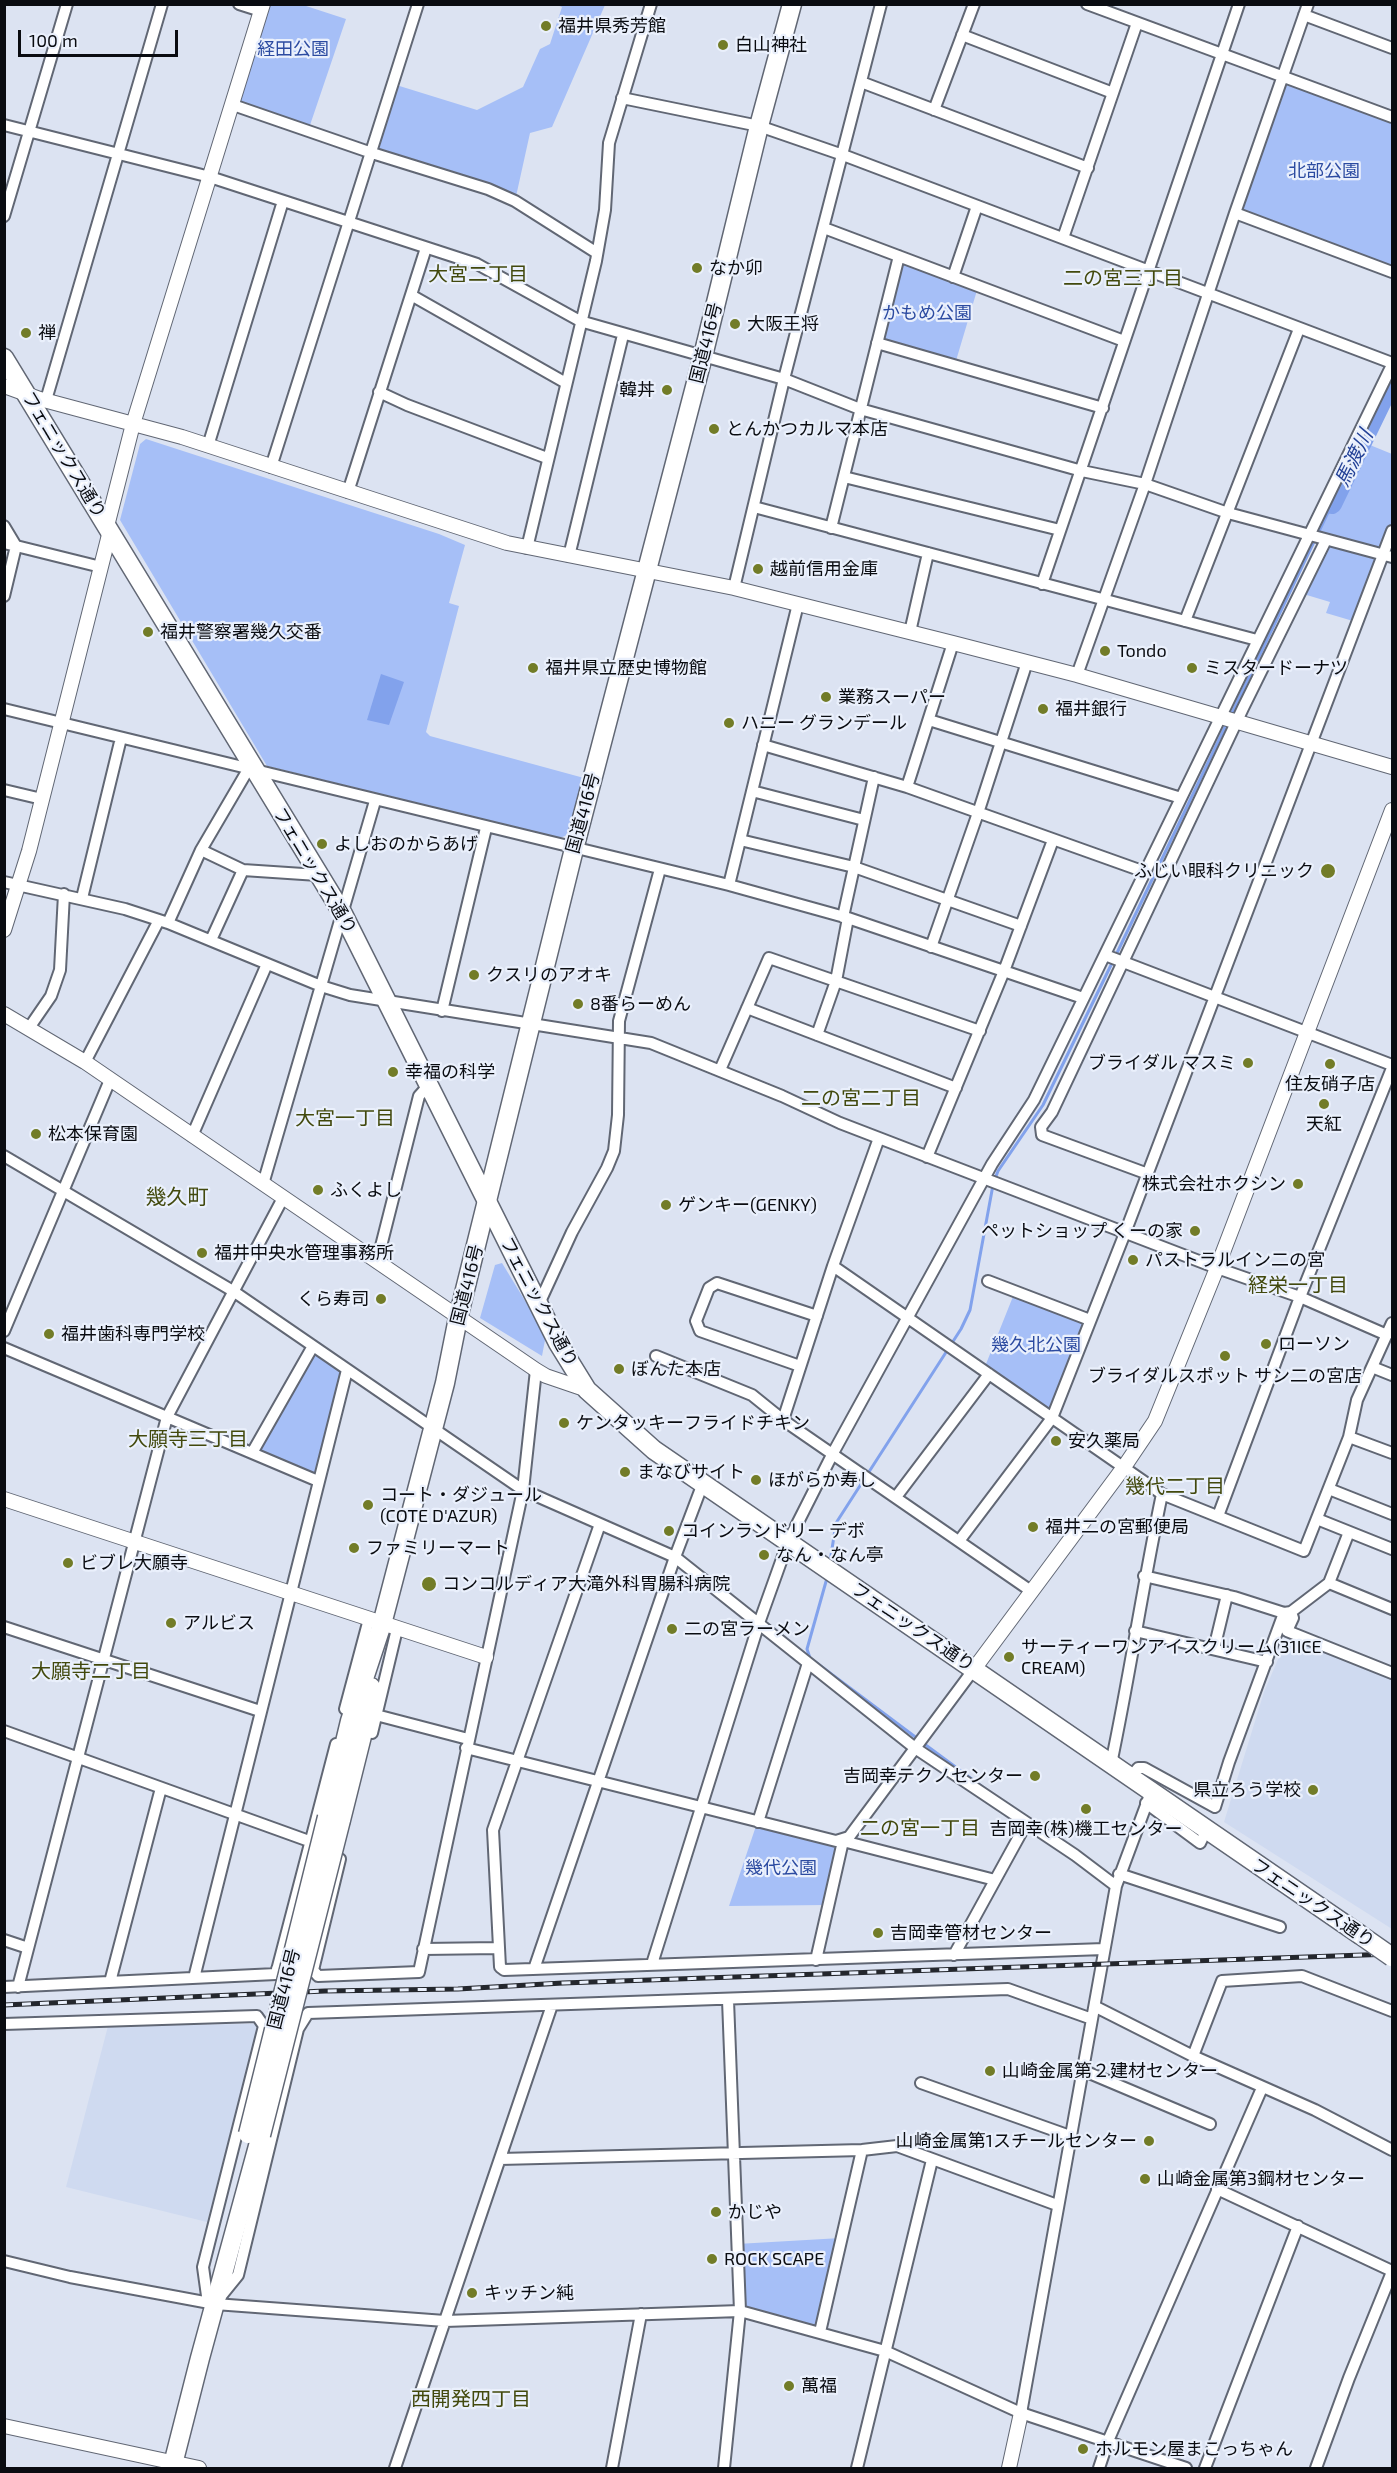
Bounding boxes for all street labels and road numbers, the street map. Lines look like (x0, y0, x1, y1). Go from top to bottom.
street label: 国道416号 (686, 300, 726, 386)
street label: フェニックス通り (18, 388, 110, 522)
street label: 国道416号 (562, 770, 604, 856)
street label: フェニックス通り (269, 804, 361, 938)
street label: フェニックス通り (496, 1233, 582, 1371)
street label: 国道416号 (447, 1242, 487, 1328)
street label: フェニックス通り (847, 1578, 979, 1676)
street label: フェニックス通り (1247, 1854, 1379, 1952)
street label: 国道416号 (264, 1946, 304, 2032)

